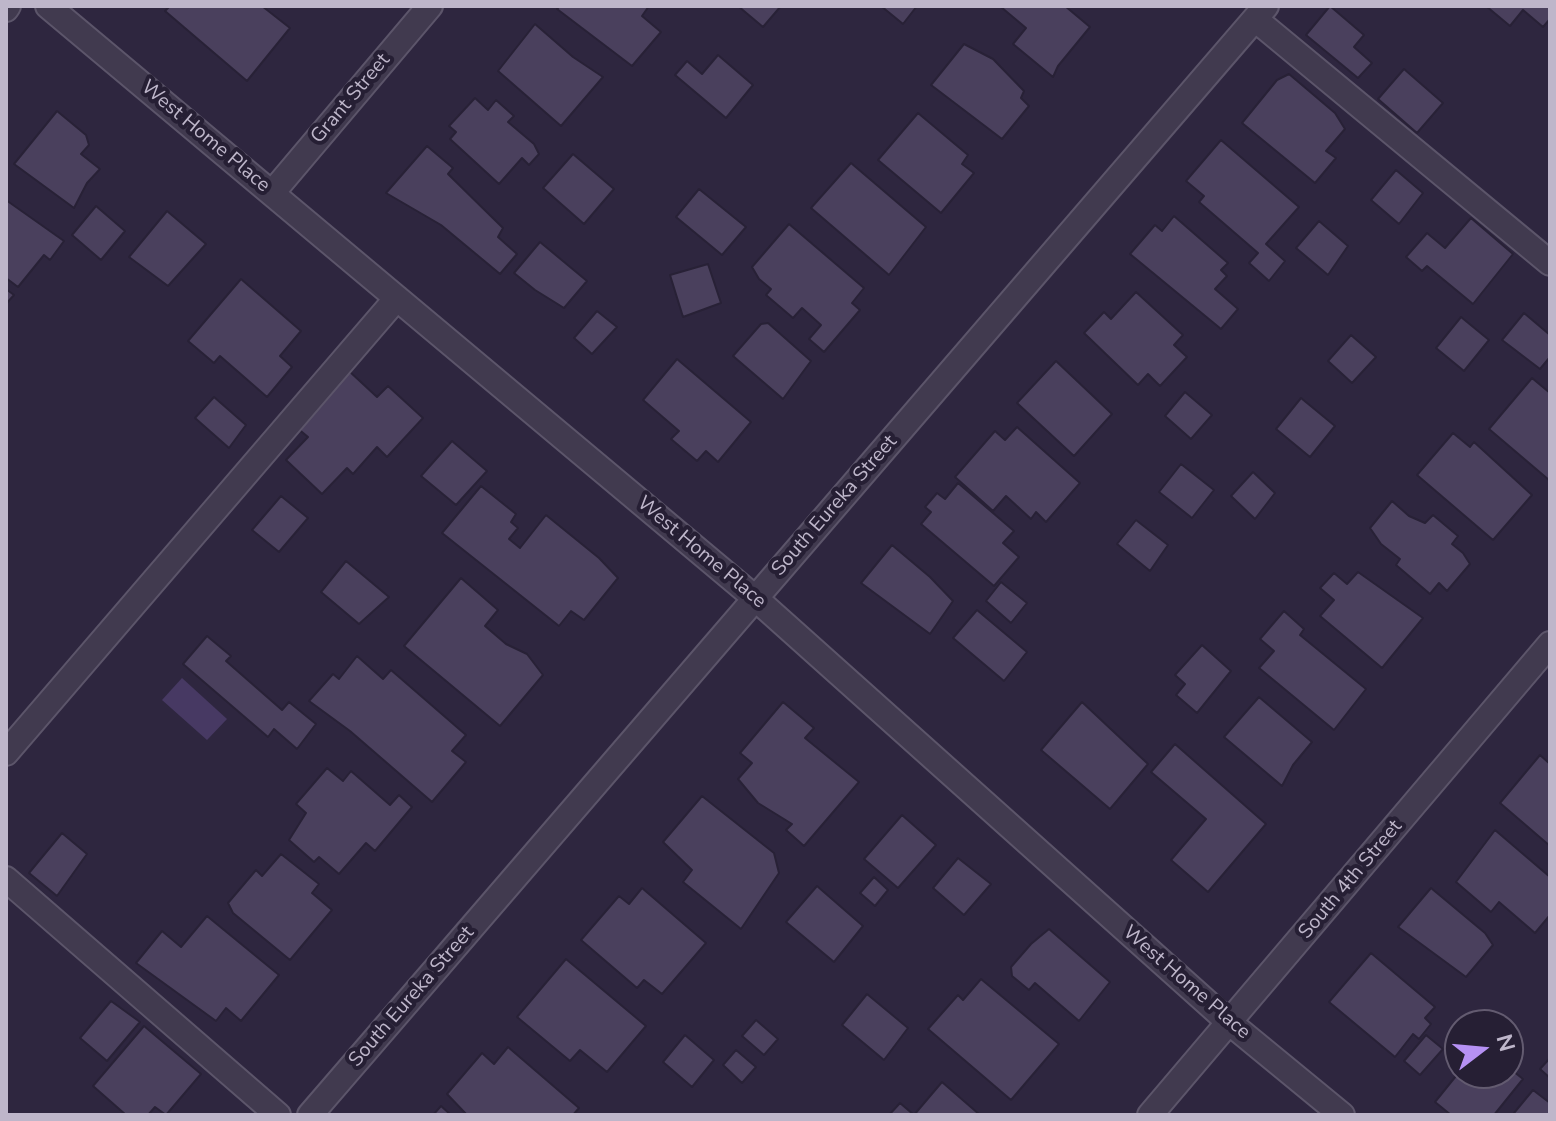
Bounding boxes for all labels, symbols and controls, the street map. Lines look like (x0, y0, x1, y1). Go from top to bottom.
street label: Grant Street (306, 49, 396, 149)
street label: West Home Place (136, 76, 274, 198)
street label: South Eureka Street (767, 431, 903, 581)
street label: West Home Place (632, 492, 770, 614)
street label: South 4th Street (1294, 816, 1408, 944)
street label: West Home Place (1117, 921, 1255, 1045)
street label: South Eureka Street (344, 922, 480, 1072)
north arrow (1444, 1009, 1524, 1089)
text: N (1488, 1031, 1522, 1055)

